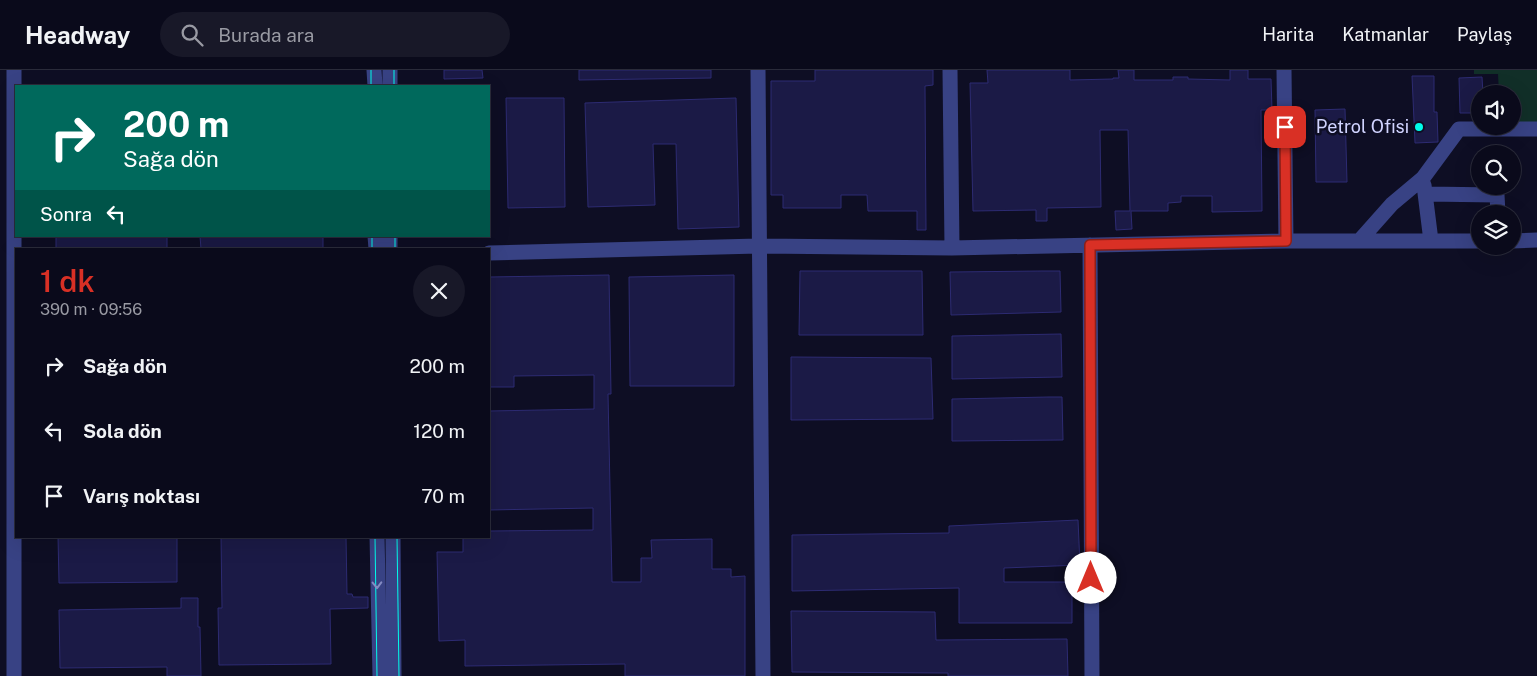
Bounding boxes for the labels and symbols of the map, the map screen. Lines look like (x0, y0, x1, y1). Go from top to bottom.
pin (1264, 106, 1306, 148)
place label: Petrol Ofisi (1316, 116, 1409, 137)
marker: Petrol Ofisi (1413, 121, 1425, 133)
position arrow (1064, 551, 1116, 603)
one-way arrow (372, 581, 383, 589)

